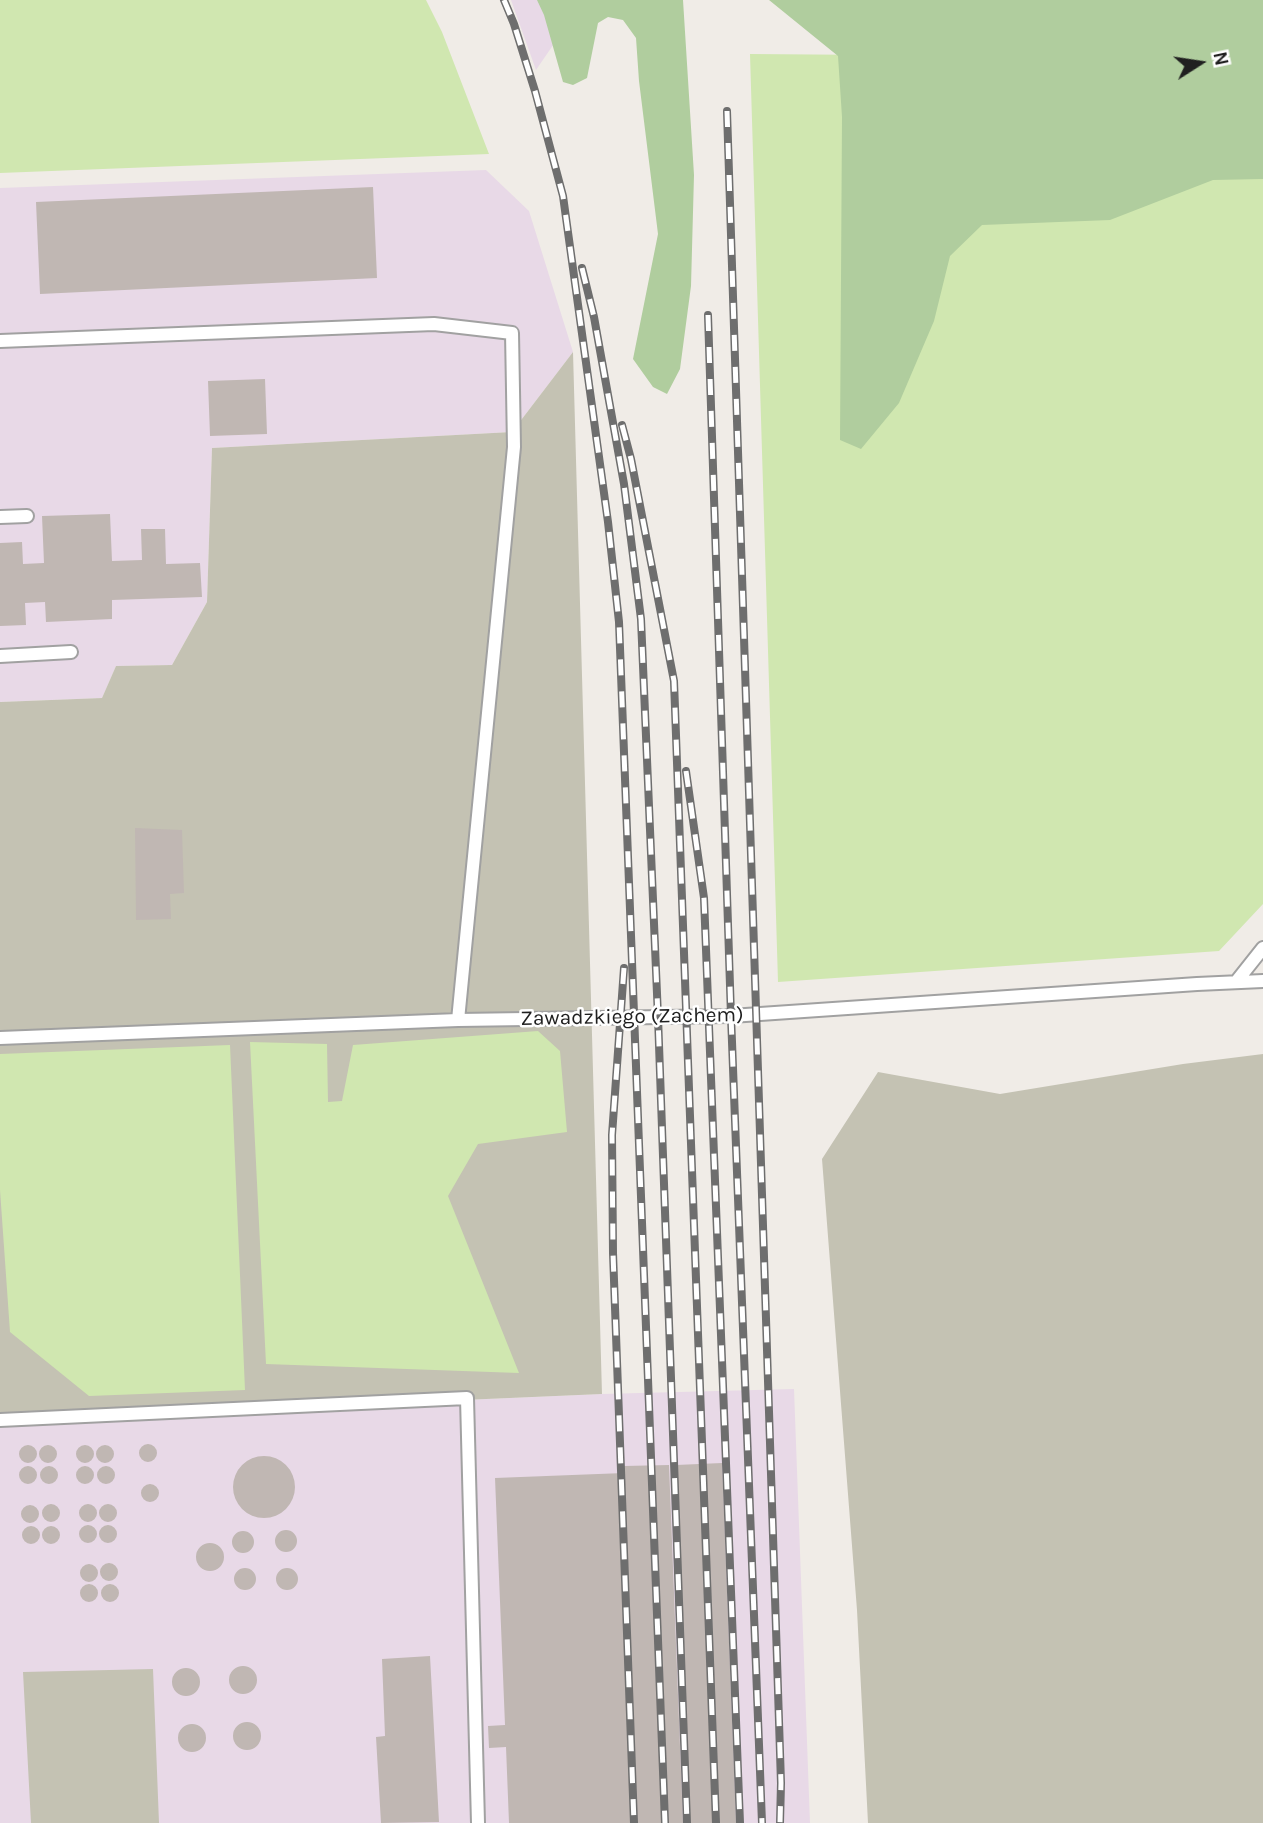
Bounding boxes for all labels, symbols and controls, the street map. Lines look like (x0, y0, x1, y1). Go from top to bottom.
north arrow (1165, 28, 1235, 98)
text: N (1208, 50, 1233, 68)
street label: Zawadzkiego (Zachem) (520, 1002, 744, 1032)

